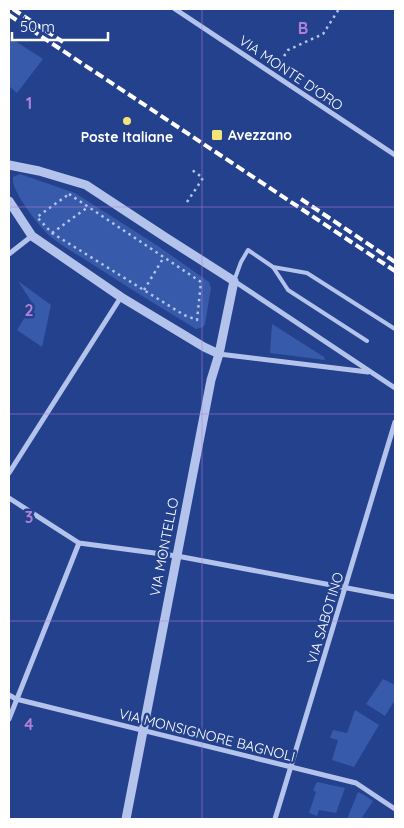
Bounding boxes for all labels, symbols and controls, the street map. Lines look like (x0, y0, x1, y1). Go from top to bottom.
scale bar (12, 10, 109, 42)
text: 50 m (20, 17, 55, 36)
text: B (298, 18, 308, 38)
street label: VIA MONTE D'ORO (235, 31, 347, 115)
text: 1 (26, 93, 32, 113)
marker: Poste Italiane (121, 115, 133, 127)
place label: Avezzano (228, 126, 292, 144)
place label: Poste Italiane (81, 128, 173, 146)
marker: Avezzano (210, 128, 224, 142)
text: 2 (24, 300, 34, 320)
street label: VIA MONTELLO (146, 496, 182, 598)
text: 3 (25, 507, 33, 527)
street label: VIA SABOTINO (302, 570, 348, 666)
street label: VIA MONSIGNORE BAGNOLI (117, 704, 297, 766)
text: 4 (24, 714, 34, 734)

